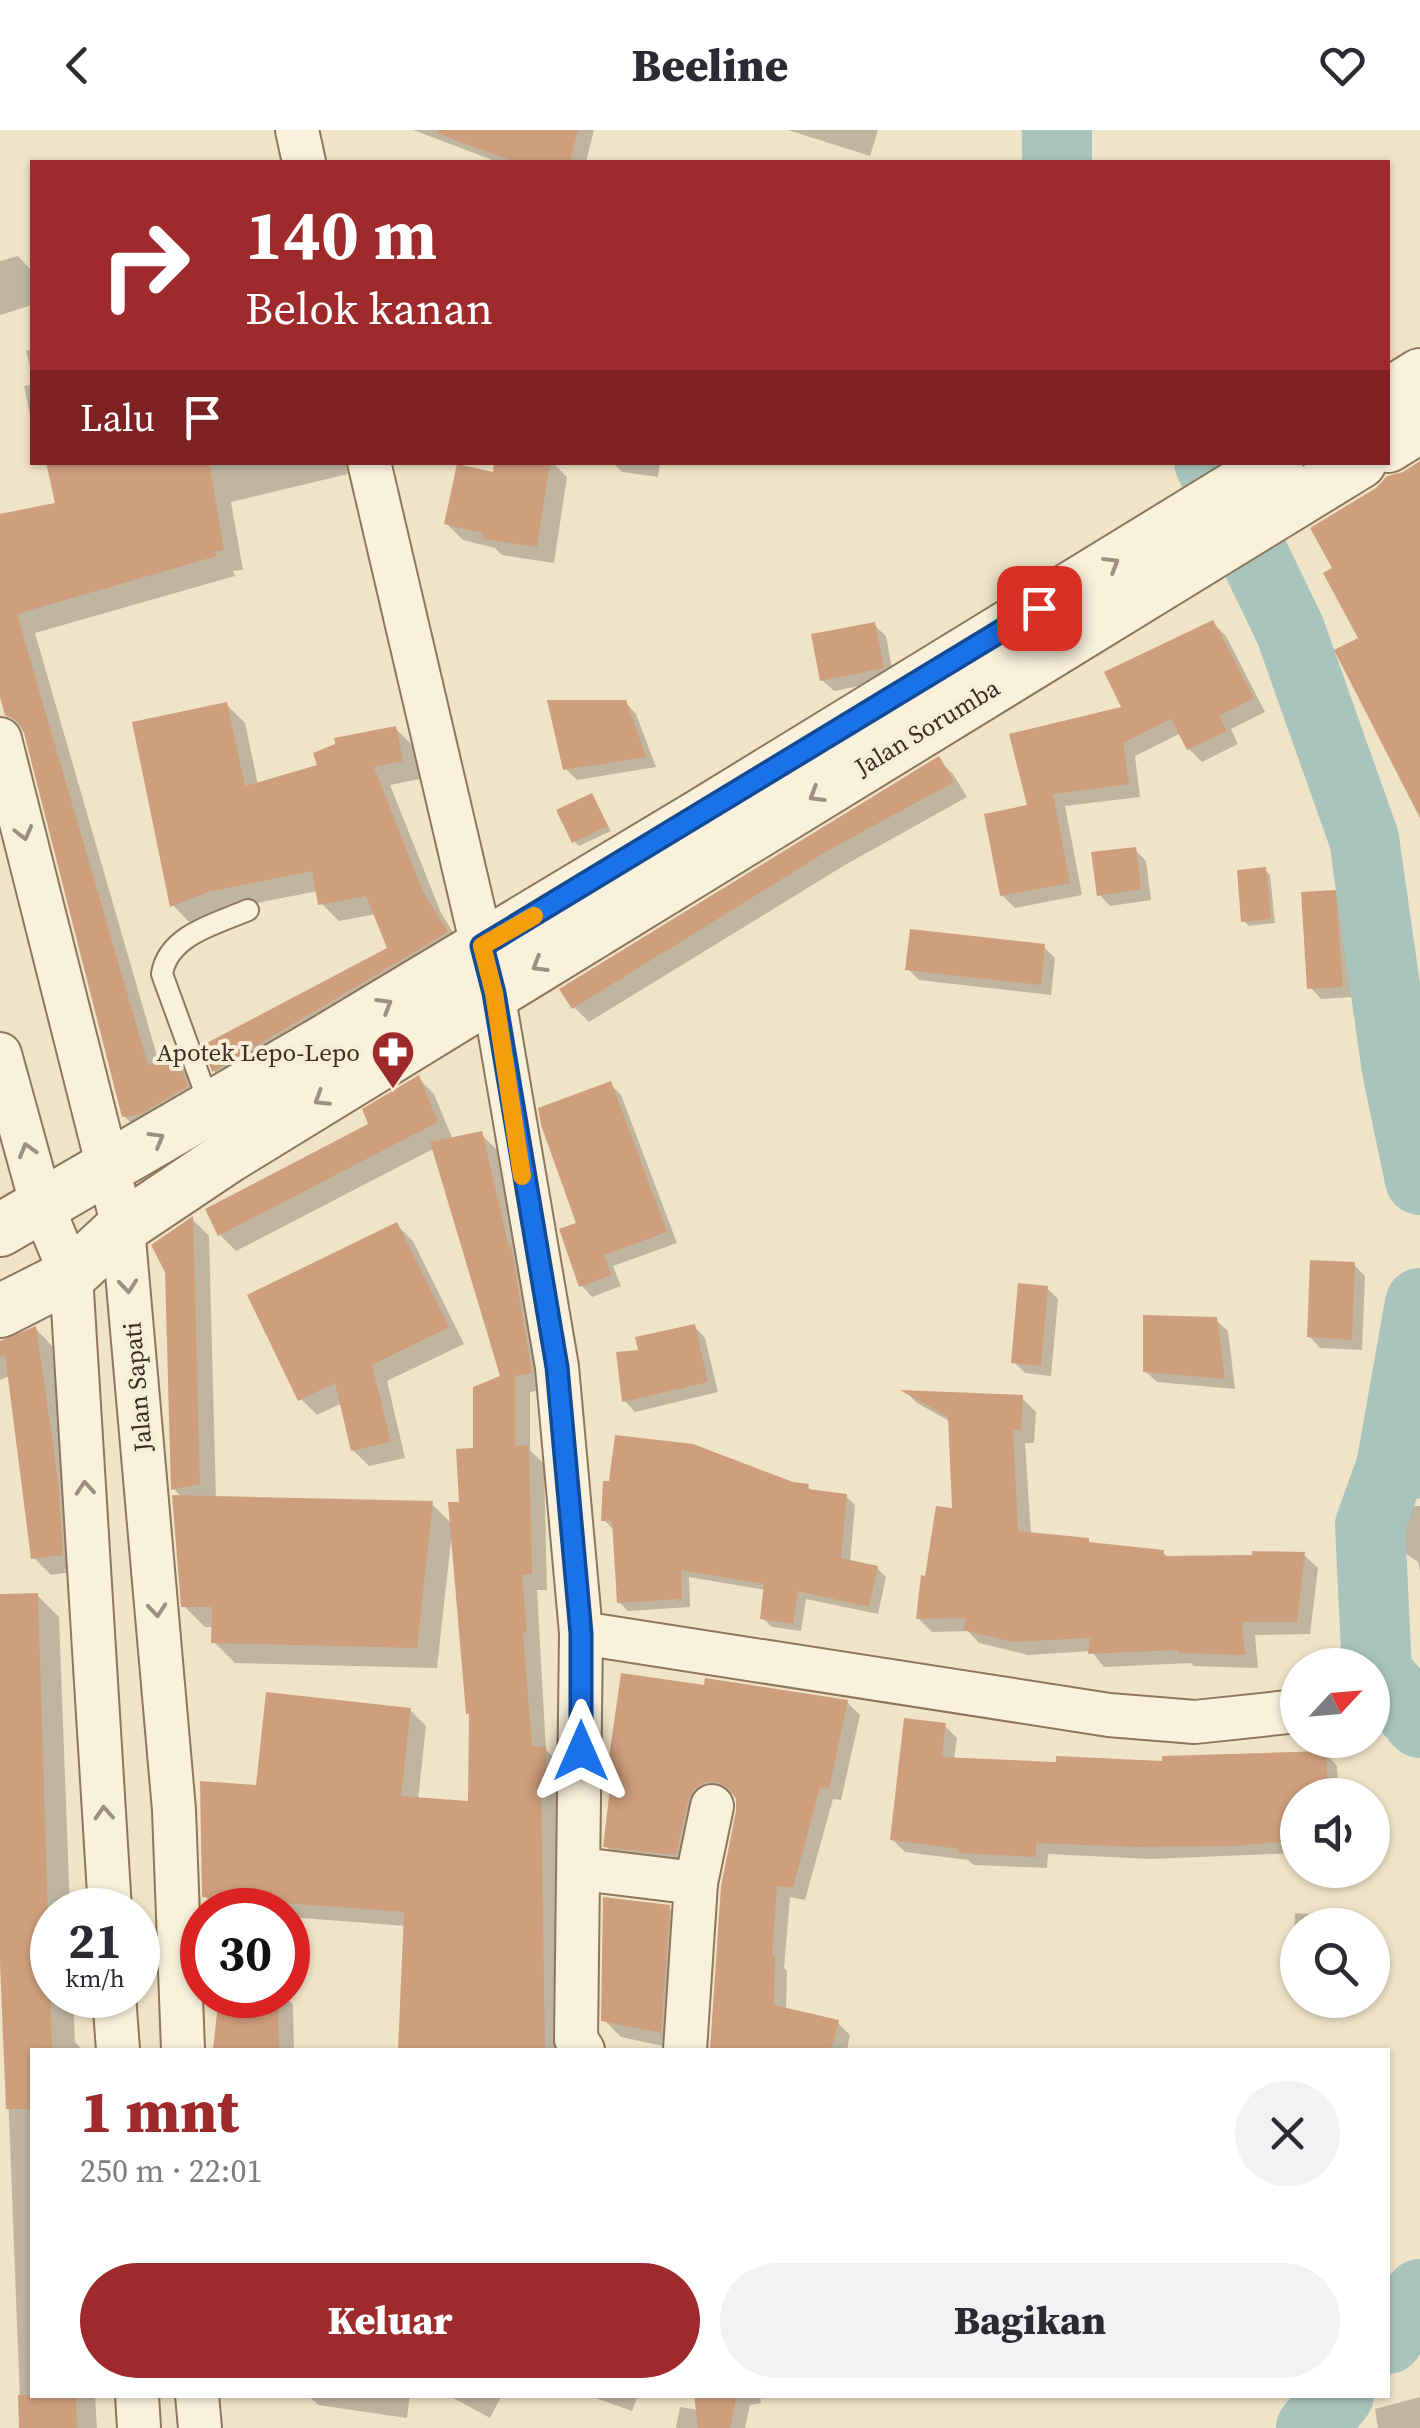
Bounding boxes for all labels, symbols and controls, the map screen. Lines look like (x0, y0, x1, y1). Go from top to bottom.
text: Beeline (632, 34, 788, 96)
icon: back (50, 38, 105, 93)
icon: heart (1315, 38, 1370, 93)
text: 140 m (245, 186, 437, 282)
icon: right (80, 200, 210, 330)
text: Belok kanan (245, 277, 493, 339)
icon: arrive (175, 390, 230, 445)
text: Lalu (80, 392, 155, 444)
one-way arrow (1101, 557, 1119, 576)
pin (997, 566, 1082, 651)
icon: arrive (1012, 581, 1067, 636)
street label: Jalan Sorumba (847, 670, 1006, 784)
one-way arrow (809, 783, 827, 802)
one-way arrow (12, 824, 33, 841)
one-way arrow (532, 953, 550, 972)
one-way arrow (374, 998, 392, 1017)
pharmacy icon: Apotek Lepo-Lepo (370, 1029, 416, 1090)
place label: Apotek Lepo-Lepo (157, 1035, 360, 1069)
one-way arrow (314, 1087, 332, 1106)
one-way arrow (146, 1131, 164, 1151)
one-way arrow (17, 1142, 38, 1160)
one-way arrow (117, 1278, 138, 1294)
street label: Jalan Sapati (114, 1321, 160, 1454)
one-way arrow (74, 1480, 96, 1496)
one-way arrow (145, 1602, 167, 1618)
north arrow (1280, 1648, 1390, 1758)
map controls (1280, 1648, 1390, 2018)
position arrow (529, 1699, 633, 1803)
button: sound (1280, 1778, 1390, 1888)
one-way arrow (94, 1804, 115, 1820)
speed limit sign: 30 (180, 1888, 310, 2018)
text: 21 (68, 1906, 122, 1975)
button: search (1280, 1908, 1390, 2018)
text: km/h (65, 1961, 125, 1995)
text: 1 mnt (80, 2070, 239, 2152)
button: close (1235, 2081, 1340, 2186)
text: 250 m · 22:01 (80, 2149, 262, 2193)
button: Keluar (80, 2263, 700, 2378)
button: Bagikan (720, 2263, 1340, 2378)

